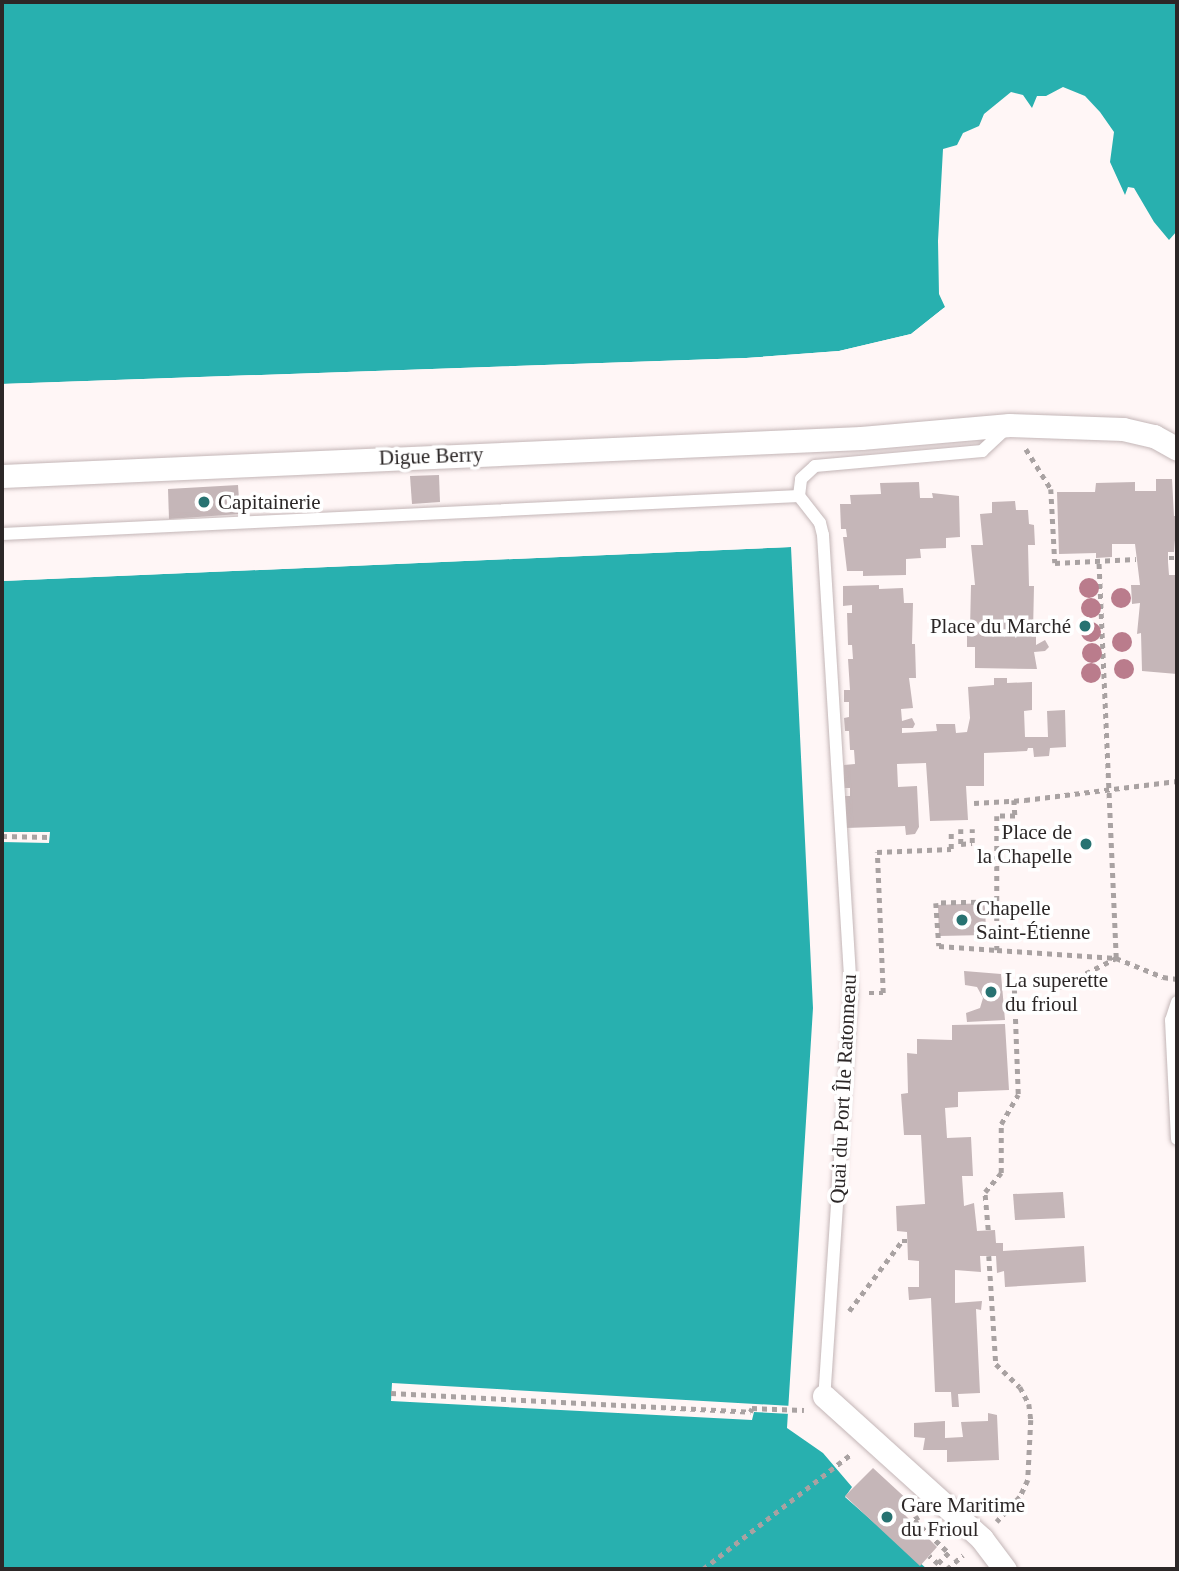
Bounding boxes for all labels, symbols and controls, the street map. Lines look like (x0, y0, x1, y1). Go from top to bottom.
street label: Digue Berry (378, 442, 484, 470)
place label: Capitainerie (218, 489, 321, 515)
marker: Capitainerie (196, 494, 212, 510)
place label: Place du Marché (930, 613, 1071, 639)
marker: Place du Marché (1077, 618, 1093, 634)
place label: Place de la Chapelle (977, 819, 1072, 869)
marker: Place de la Chapelle (1078, 836, 1094, 852)
place label: Chapelle Saint-Étienne (976, 895, 1090, 945)
marker: Chapelle Saint-Étienne (954, 912, 970, 928)
place label: La superette du frioul (1005, 967, 1108, 1017)
street label: Quai du Port Île Ratonneau (824, 974, 862, 1204)
marker: La superette du frioul (983, 984, 999, 1000)
place label: Gare Maritime du Frioul (901, 1492, 1025, 1542)
marker: Gare Maritime du Frioul (879, 1509, 895, 1525)

